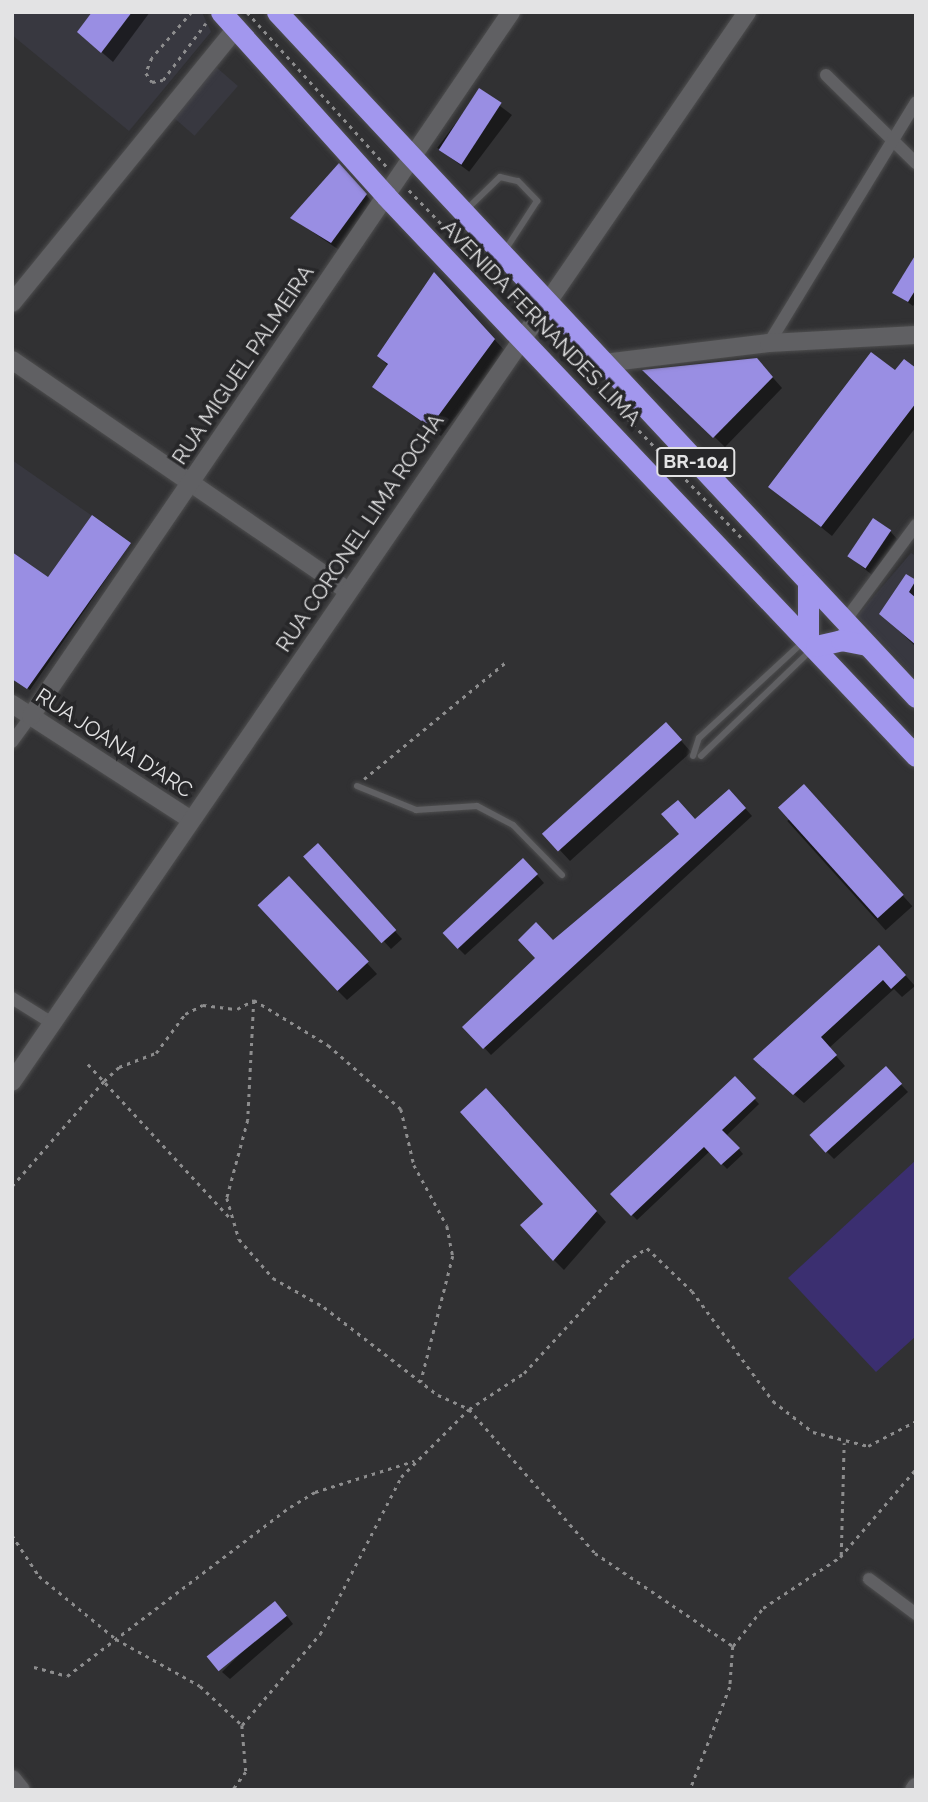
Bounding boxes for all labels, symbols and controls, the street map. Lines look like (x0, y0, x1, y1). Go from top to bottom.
street label: AVENIDA FERNANDES LIMA (436, 215, 646, 431)
street label: RUA MIGUEL PALMEIRA (167, 260, 319, 470)
street label: RUA CORONEL LIMA ROCHA (270, 408, 450, 658)
road number: BR-104 (656, 446, 736, 477)
street label: RUA JOANA D'ARC (30, 682, 198, 804)

